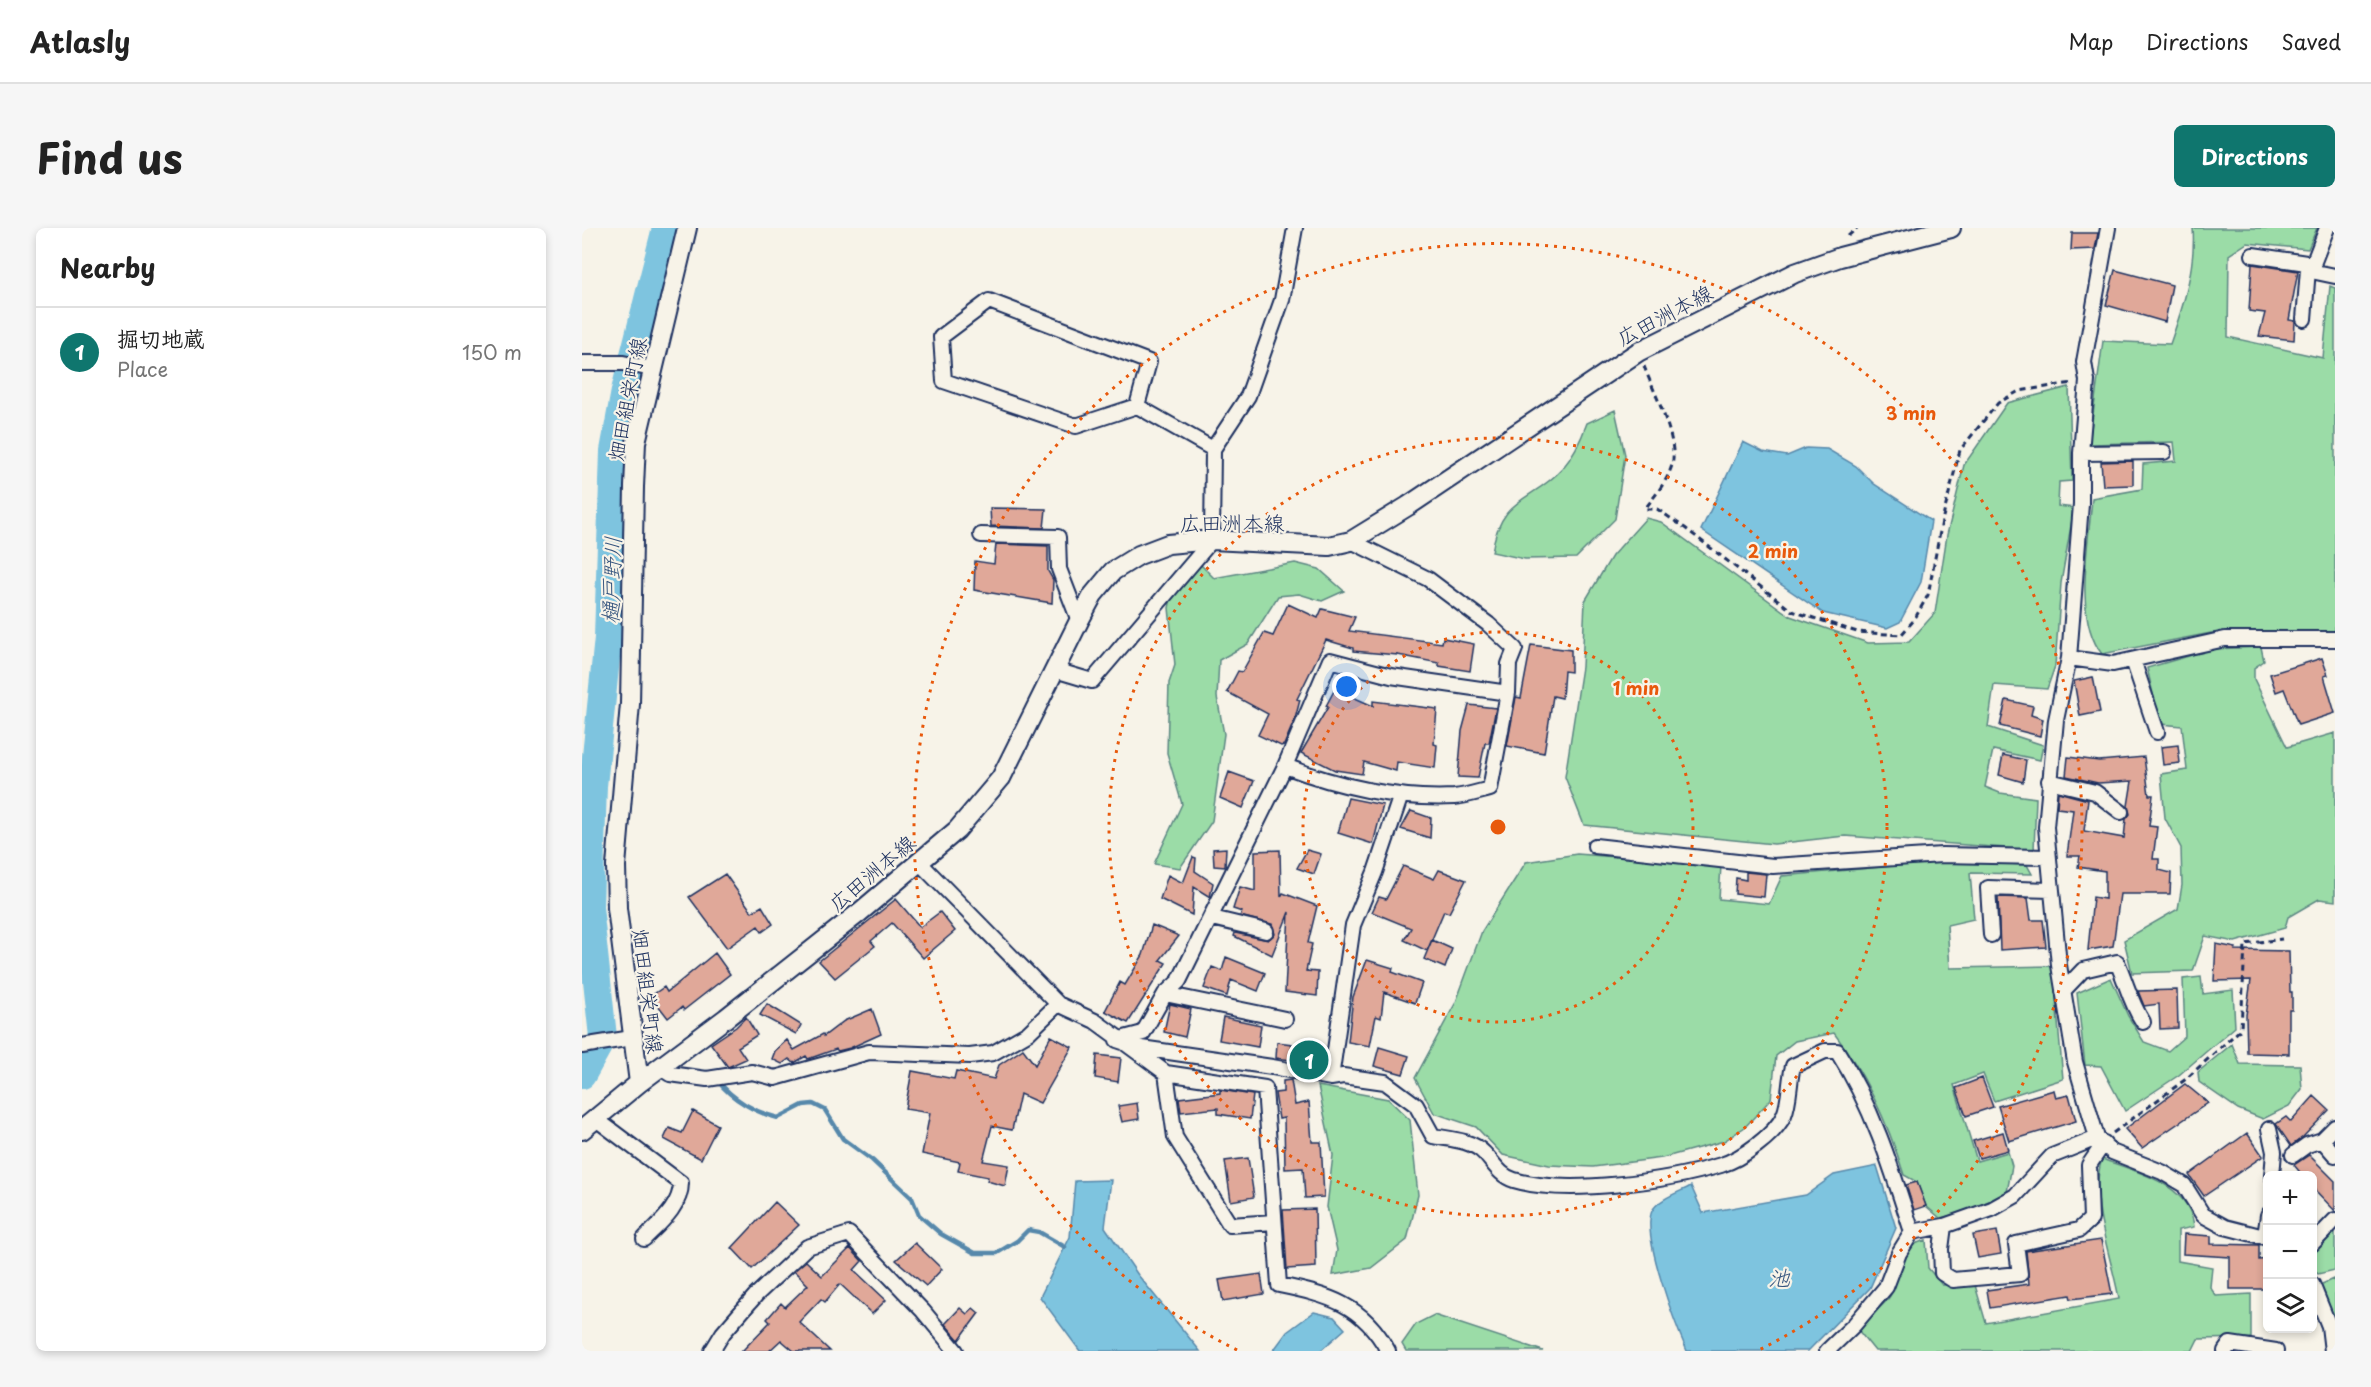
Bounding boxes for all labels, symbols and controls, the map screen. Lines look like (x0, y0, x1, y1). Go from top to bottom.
text: Atlasly (30, 20, 130, 63)
text: Map (2068, 25, 2113, 57)
text: Directions (2146, 25, 2248, 57)
text: Saved (2281, 25, 2341, 57)
text: Find us (36, 125, 183, 188)
button: Directions (2174, 125, 2335, 187)
text: Nearby (60, 248, 155, 287)
street label: 広田洲本線 (1610, 275, 1718, 353)
text: 掘切地蔵 (117, 321, 205, 354)
street label: 畑田組栄町線 (598, 334, 654, 464)
text: 1 (75, 337, 84, 367)
text: 150 m (462, 337, 522, 367)
text: Place (117, 354, 168, 384)
text: 3 min (1886, 399, 1936, 426)
street label: 広田洲本線 (1180, 506, 1285, 538)
water label: 樋戸野川 (592, 535, 628, 625)
text: 2 min (1748, 537, 1798, 564)
your location (1332, 672, 1361, 701)
text: 1 min (1613, 674, 1659, 701)
centre of rings (1488, 817, 1508, 837)
street label: 広田洲本線 (820, 826, 922, 918)
street label: 畑田組栄町線 (625, 927, 673, 1055)
pin: 1 (1290, 1038, 1328, 1082)
map controls (2263, 1171, 2317, 1333)
button: + (2263, 1171, 2317, 1225)
button: − (2263, 1225, 2317, 1279)
water label: 池 (1768, 1260, 1791, 1293)
button: layers (2263, 1279, 2317, 1333)

